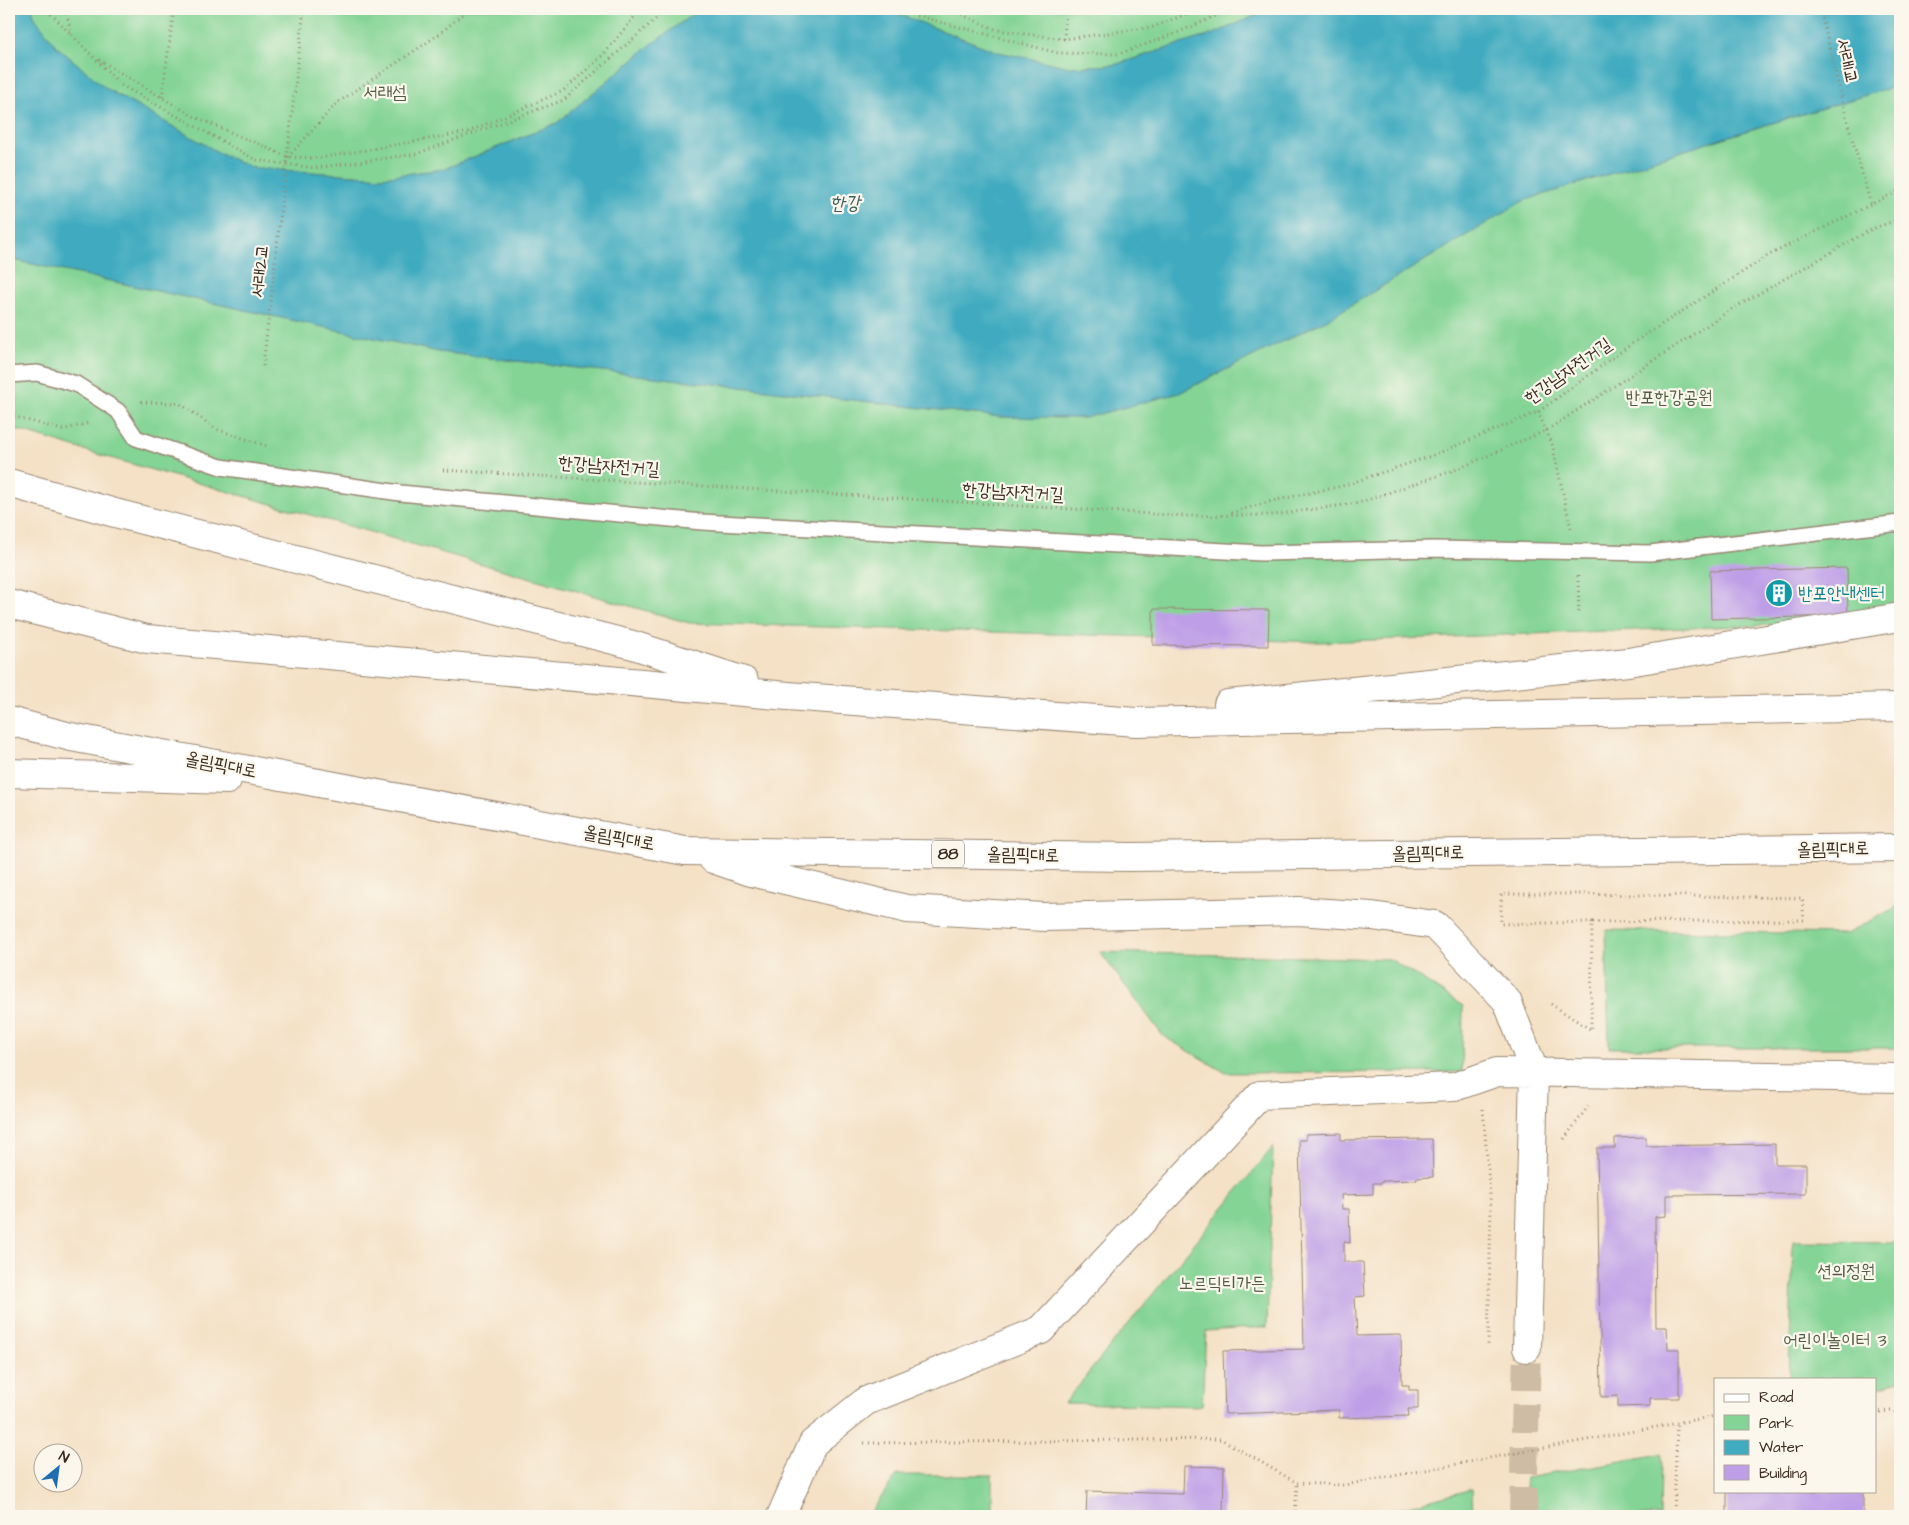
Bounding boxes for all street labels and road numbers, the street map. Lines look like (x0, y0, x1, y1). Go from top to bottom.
street label: 서래1교 (1830, 36, 1864, 86)
street label: 서래2교 (245, 243, 275, 299)
street label: 한강남자전거길 (1519, 331, 1617, 410)
street label: 한강남자전거길 (558, 450, 661, 482)
street label: 한강남자전거길 (962, 477, 1065, 507)
street label: 올림픽대로 (183, 746, 259, 784)
street label: 올림픽대로 (581, 819, 657, 857)
street label: 올림픽대로 (1797, 836, 1869, 862)
street label: 올림픽대로 (1392, 840, 1464, 866)
road number: 88 (932, 841, 964, 868)
street label: 올림픽대로 (987, 842, 1059, 868)

